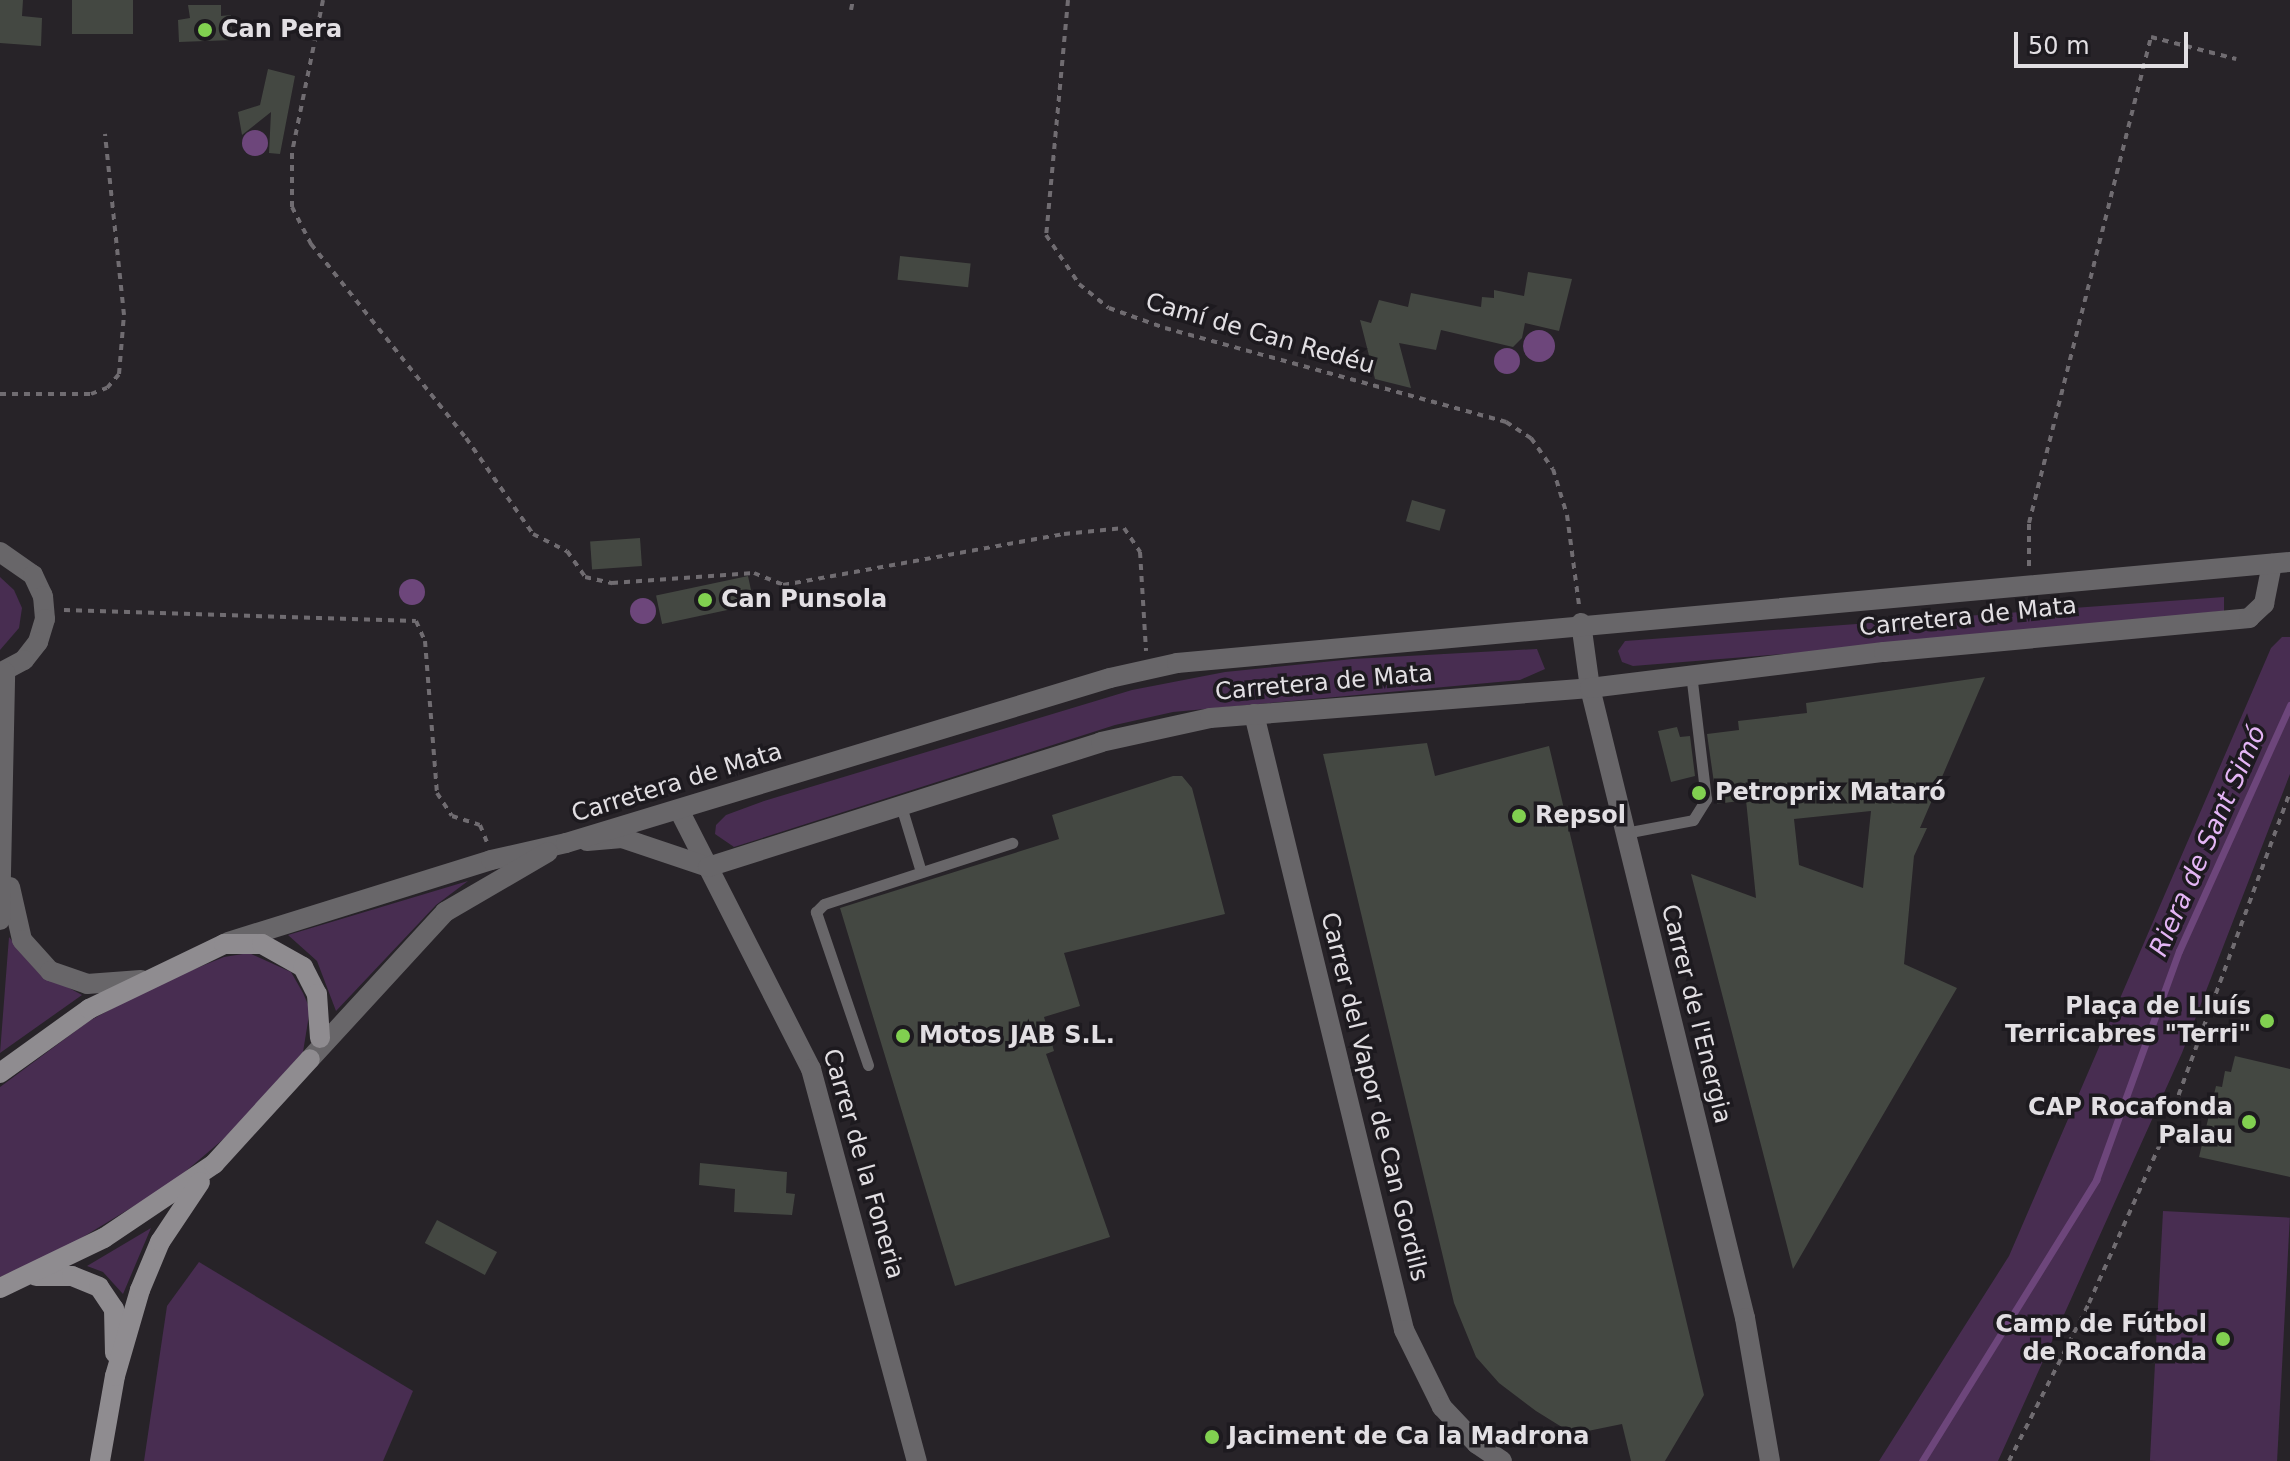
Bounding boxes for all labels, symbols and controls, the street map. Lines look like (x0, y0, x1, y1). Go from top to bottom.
place label: Can Pera (221, 16, 342, 44)
scale bar (2018, 16, 2192, 66)
marker: Can Pera (196, 21, 214, 39)
text: 50 m (2028, 32, 2090, 60)
street label: Camí de Can Redéu (1142, 288, 1378, 380)
place label: Can Punsola (721, 586, 887, 614)
marker: Can Punsola (696, 591, 714, 609)
street label: Carretera de Mata (1858, 591, 2078, 643)
street label: Carretera de Mata (1214, 659, 1434, 707)
water label: Riera de Sant Simó (2143, 721, 2273, 961)
street label: Carretera de Mata (568, 737, 786, 829)
place label: Petroprix Mataró (1715, 779, 1946, 807)
marker: Petroprix Mataró (1690, 784, 1708, 802)
place label: Repsol (1535, 802, 1626, 830)
marker: Repsol (1510, 807, 1528, 825)
street label: Carrer de l'Energia (1655, 902, 1737, 1126)
street label: Carrer del Vapor de Can Gordils (1314, 910, 1434, 1284)
place label: Plaça de Lluís Terricabres "Terri" (2005, 993, 2251, 1049)
marker: Plaça de Lluís Terricabres "Terri" (2258, 1012, 2276, 1030)
place label: Motos JAB S.L. (919, 1022, 1115, 1050)
marker: Motos JAB S.L. (894, 1027, 912, 1045)
street label: Carrer de la Foneria (816, 1046, 910, 1282)
place label: CAP Rocafonda Palau (2028, 1094, 2233, 1150)
marker: CAP Rocafonda Palau (2240, 1113, 2258, 1131)
place label: Camp de Fútbol de Rocafonda (1995, 1311, 2207, 1367)
marker: Camp de Fútbol de Rocafonda (2214, 1330, 2232, 1348)
place label: Jaciment de Ca la Madrona (1228, 1423, 1589, 1451)
marker: Jaciment de Ca la Madrona (1203, 1428, 1221, 1446)

